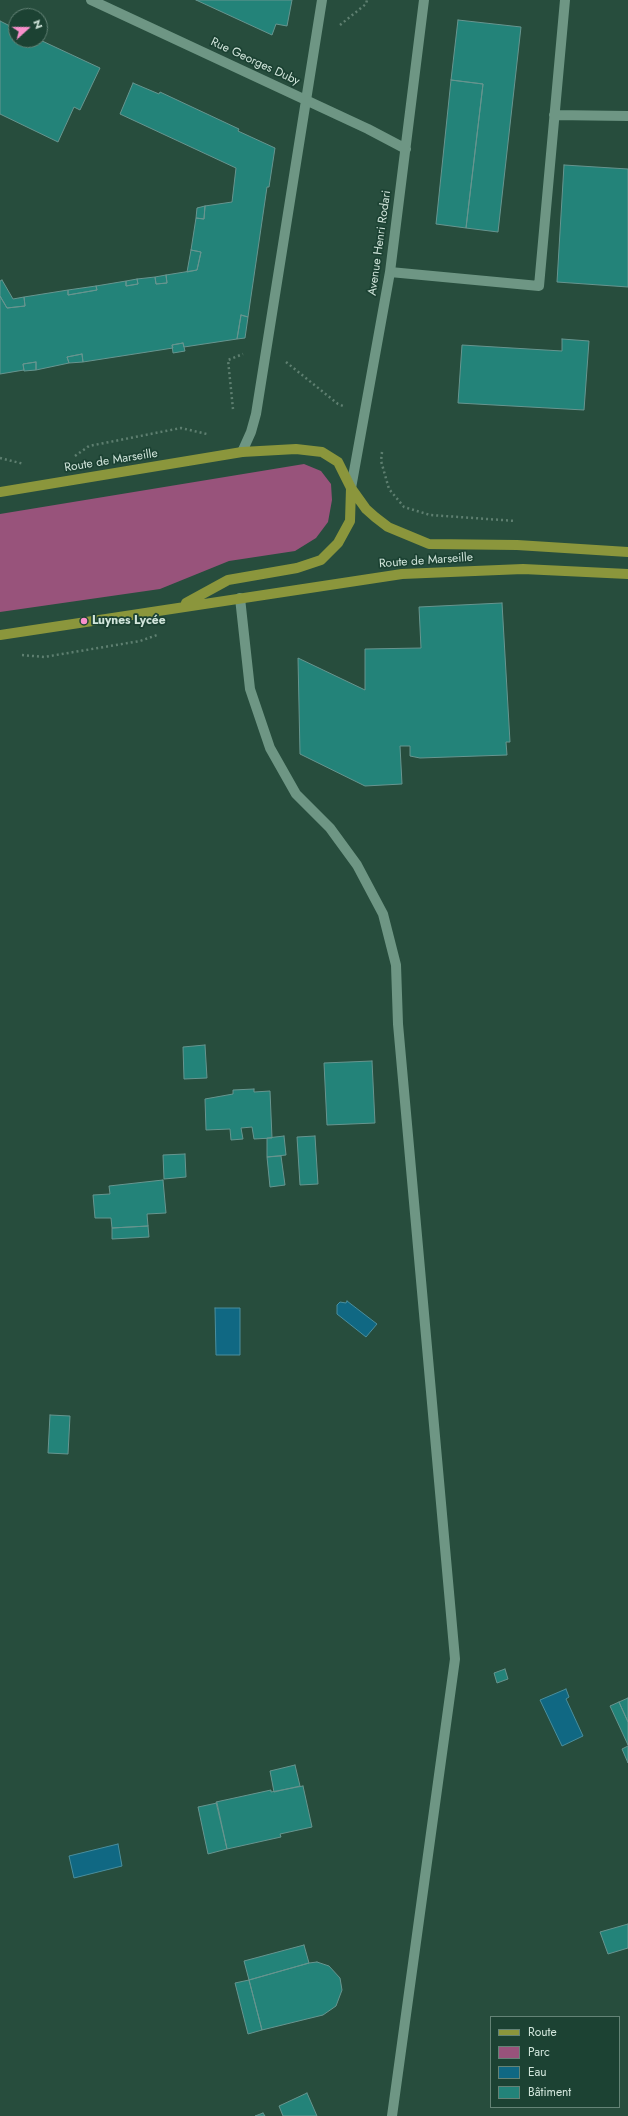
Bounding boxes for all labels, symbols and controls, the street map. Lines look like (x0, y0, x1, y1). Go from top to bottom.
north arrow (8, 8, 48, 48)
text: N (29, 17, 47, 31)
street label: Rue Georges Duby (208, 35, 302, 89)
street label: Avenue Henri Rodari (365, 190, 395, 296)
street label: Route de Marseille (63, 447, 159, 475)
street label: Route de Marseille (378, 551, 474, 571)
place label: Luynes Lycée (92, 614, 166, 628)
marker: Luynes Lycée (79, 616, 89, 626)
legend (490, 2016, 620, 2108)
text: Route (528, 2023, 557, 2041)
text: Parc (528, 2043, 550, 2061)
text: Eau (528, 2063, 547, 2081)
text: Bâtiment (528, 2083, 571, 2101)

